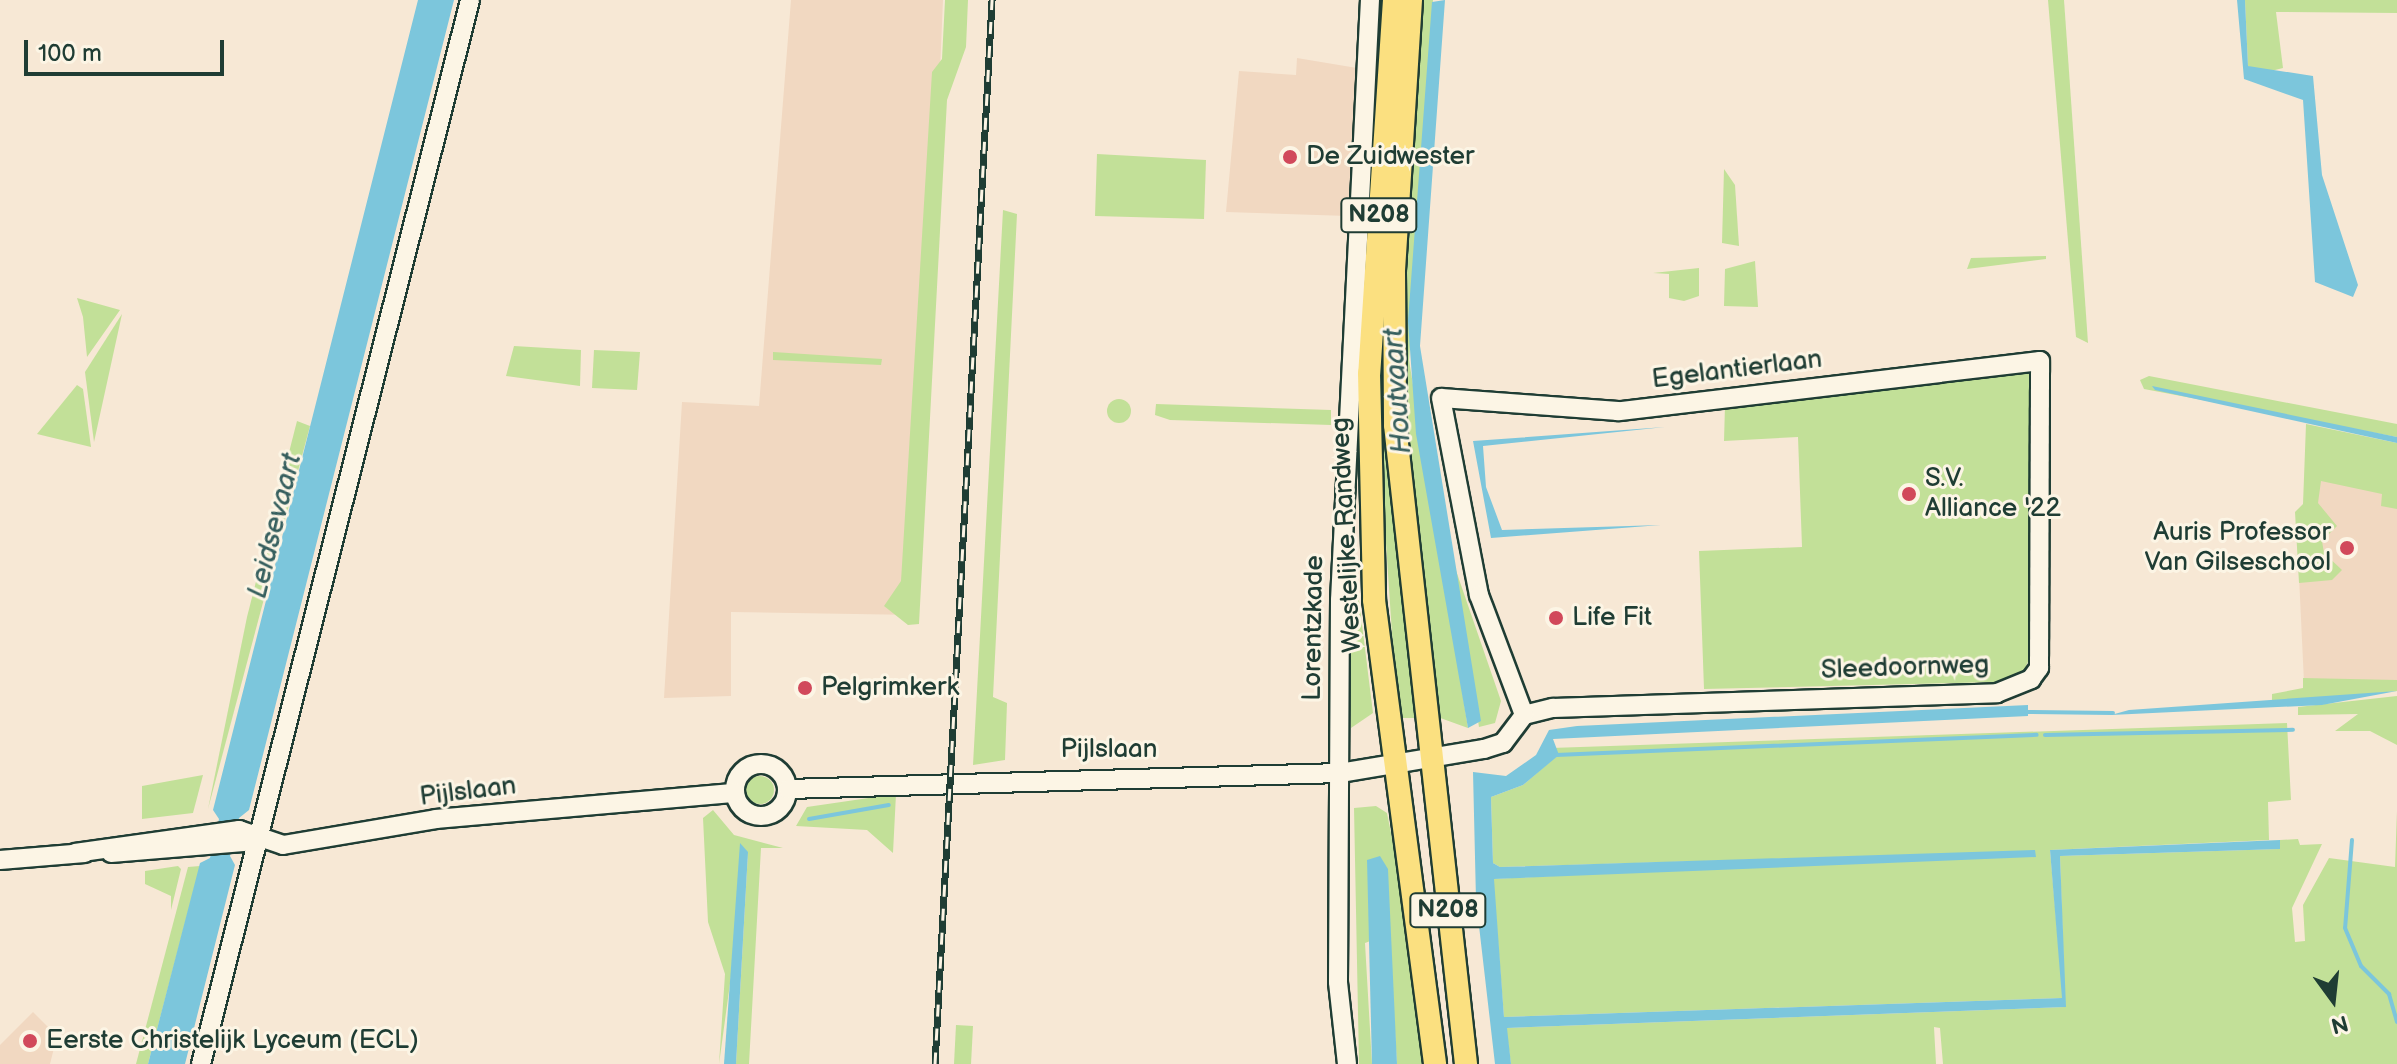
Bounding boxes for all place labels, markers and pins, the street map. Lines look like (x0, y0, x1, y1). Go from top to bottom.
place label: De Zuidwester (1306, 141, 1474, 173)
marker: De Zuidwester (1281, 148, 1299, 166)
place label: S.V. Alliance '22 (1925, 463, 2061, 524)
marker: S.V. Alliance '22 (1900, 485, 1918, 503)
place label: Auris Professor Van Gilseschool (2144, 517, 2331, 578)
marker: Auris Professor Van Gilseschool (2338, 539, 2356, 557)
place label: Life Fit (1572, 602, 1652, 634)
marker: Life Fit (1547, 609, 1565, 627)
place label: Pelgrimkerk (821, 672, 959, 704)
marker: Pelgrimkerk (796, 679, 814, 697)
place label: Eerste Christelijk Lyceum (ECL) (46, 1025, 419, 1057)
marker: Eerste Christelijk Lyceum (ECL) (21, 1032, 39, 1050)

